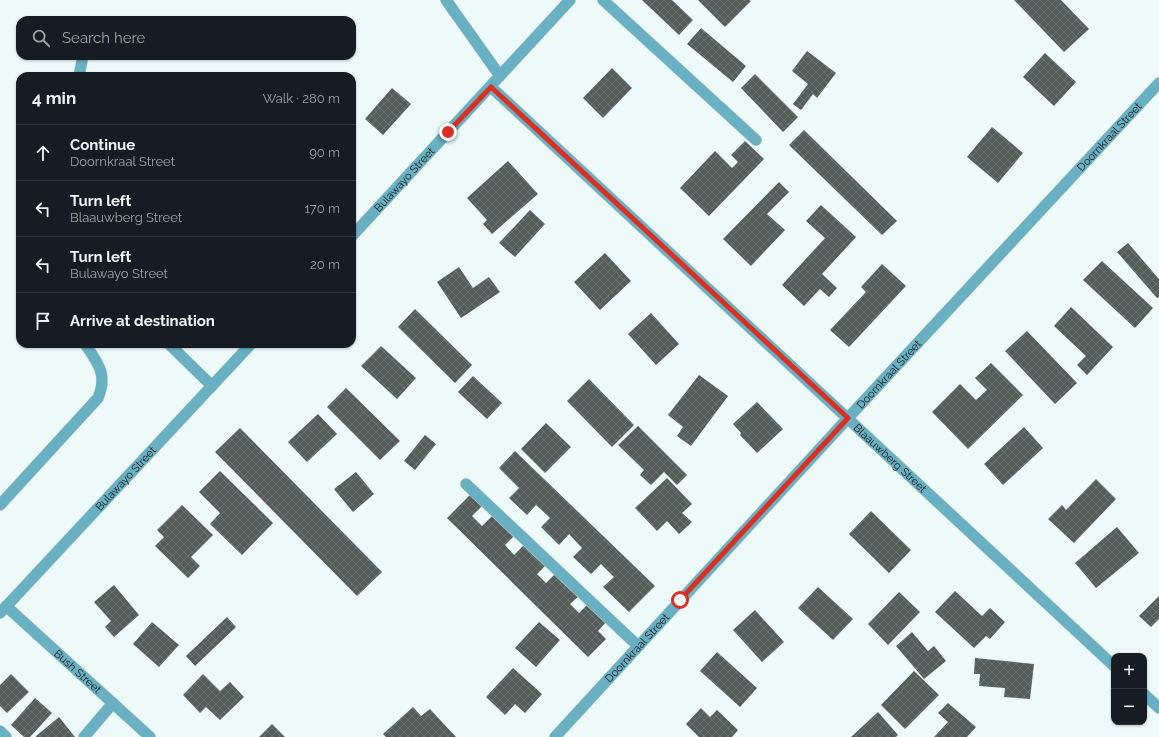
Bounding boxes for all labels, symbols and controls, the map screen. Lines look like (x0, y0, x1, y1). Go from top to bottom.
search box (16, 16, 356, 60)
icon: search (30, 27, 52, 49)
text: Search here (62, 29, 145, 47)
text: 4 min (32, 88, 76, 108)
text: Walk · 280 m (263, 91, 340, 106)
street label: Doornkraal Street (1074, 99, 1144, 174)
route end (439, 123, 457, 141)
text: Continue (70, 136, 135, 154)
icon: ahead (32, 142, 54, 164)
street label: Bulawayo Street (371, 144, 437, 214)
text: 90 m (309, 145, 340, 160)
text: Doornkraal Street (70, 154, 175, 169)
text: Turn left (70, 192, 131, 210)
icon: left (32, 198, 54, 220)
text: 170 m (304, 201, 340, 216)
text: Blaauwberg Street (70, 210, 182, 225)
text: Turn left (70, 248, 131, 266)
icon: left (32, 254, 54, 276)
text: 20 m (310, 257, 340, 272)
text: Bulawayo Street (70, 266, 168, 281)
icon: arrive (32, 310, 54, 332)
text: Arrive at destination (70, 312, 215, 330)
street label: Doornkraal Street (854, 337, 924, 411)
street label: Blaauwberg Street (851, 421, 930, 495)
street label: Bulawayo Street (92, 443, 159, 513)
route start (671, 591, 689, 609)
street label: Doornkraal Street (602, 610, 672, 685)
street label: Bush Street (52, 647, 104, 696)
map controls (1111, 653, 1147, 725)
button: + (1111, 653, 1147, 689)
button: − (1111, 689, 1147, 725)

